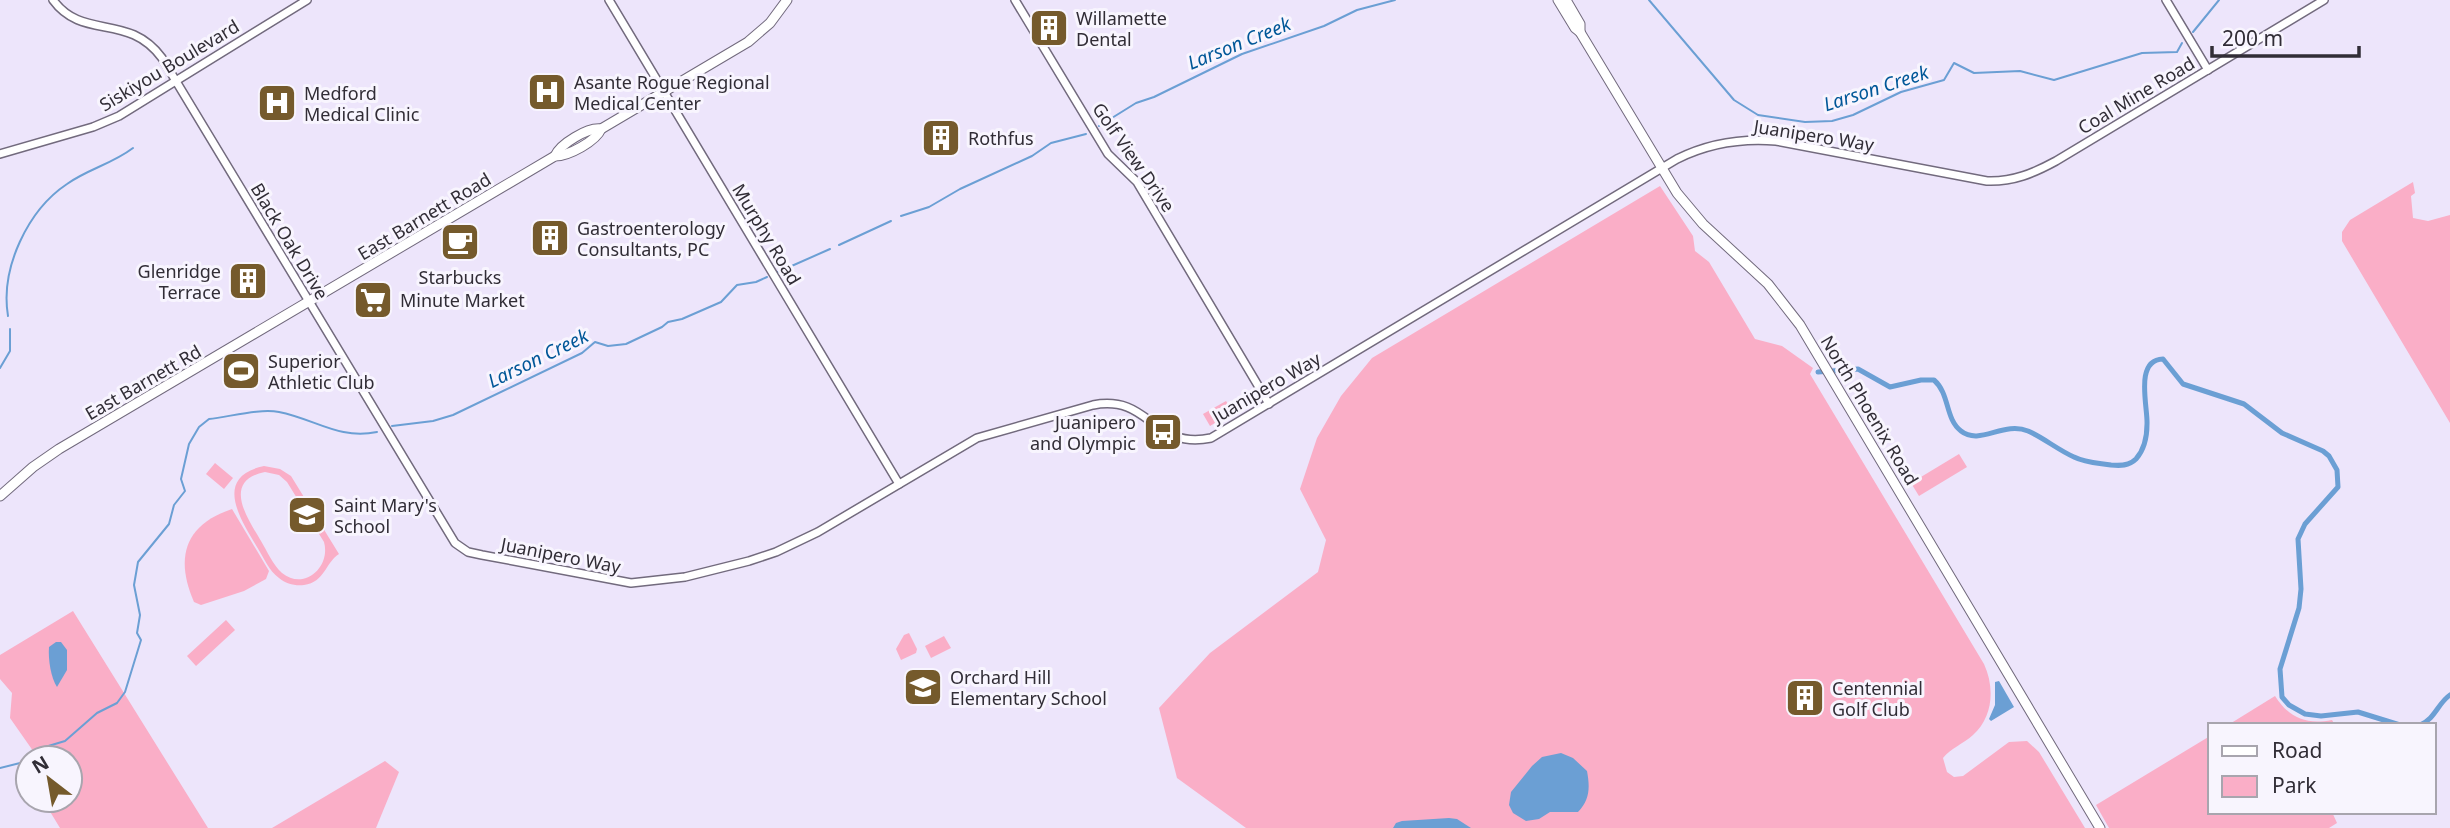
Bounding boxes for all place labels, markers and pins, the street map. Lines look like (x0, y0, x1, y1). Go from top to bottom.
place label: Willamette Dental (1076, 6, 1167, 51)
building icon: Willamette Dental (1028, 7, 1070, 49)
place label: Asante Rogue Regional Medical Center (574, 70, 770, 115)
hospital icon: Asante Rogue Regional Medical Center (526, 71, 568, 113)
place label: Medford Medical Clinic (304, 81, 420, 126)
hospital icon: Medford Medical Clinic (256, 82, 298, 124)
building icon: Rothfus (920, 117, 962, 159)
place label: Rothfus (968, 126, 1034, 150)
place label: Gastroenterology Consultants, PC (577, 216, 726, 261)
building icon: Gastroenterology Consultants, PC (529, 217, 571, 259)
cafe icon: Starbucks (439, 221, 481, 263)
place label: Glenridge Terrace (138, 259, 221, 304)
building icon: Glenridge Terrace (227, 260, 269, 302)
place label: Starbucks (419, 265, 501, 289)
supermarket icon: Minute Market (352, 279, 394, 321)
place label: Minute Market (400, 288, 525, 312)
place label: Superior Athletic Club (268, 349, 375, 394)
sports icon: Superior Athletic Club (220, 350, 262, 392)
place label: Juanipero and Olympic (1030, 410, 1136, 455)
bus stop icon: Juanipero and Olympic (1142, 411, 1184, 453)
place label: Saint Mary's School (334, 493, 437, 538)
school or university icon: Saint Mary's School (286, 494, 328, 536)
place label: Orchard Hill Elementary School (950, 665, 1107, 710)
school or university icon: Orchard Hill Elementary School (902, 666, 944, 708)
place label: Centennial Golf Club (1832, 676, 1923, 721)
building icon: Centennial Golf Club (1784, 677, 1826, 719)

